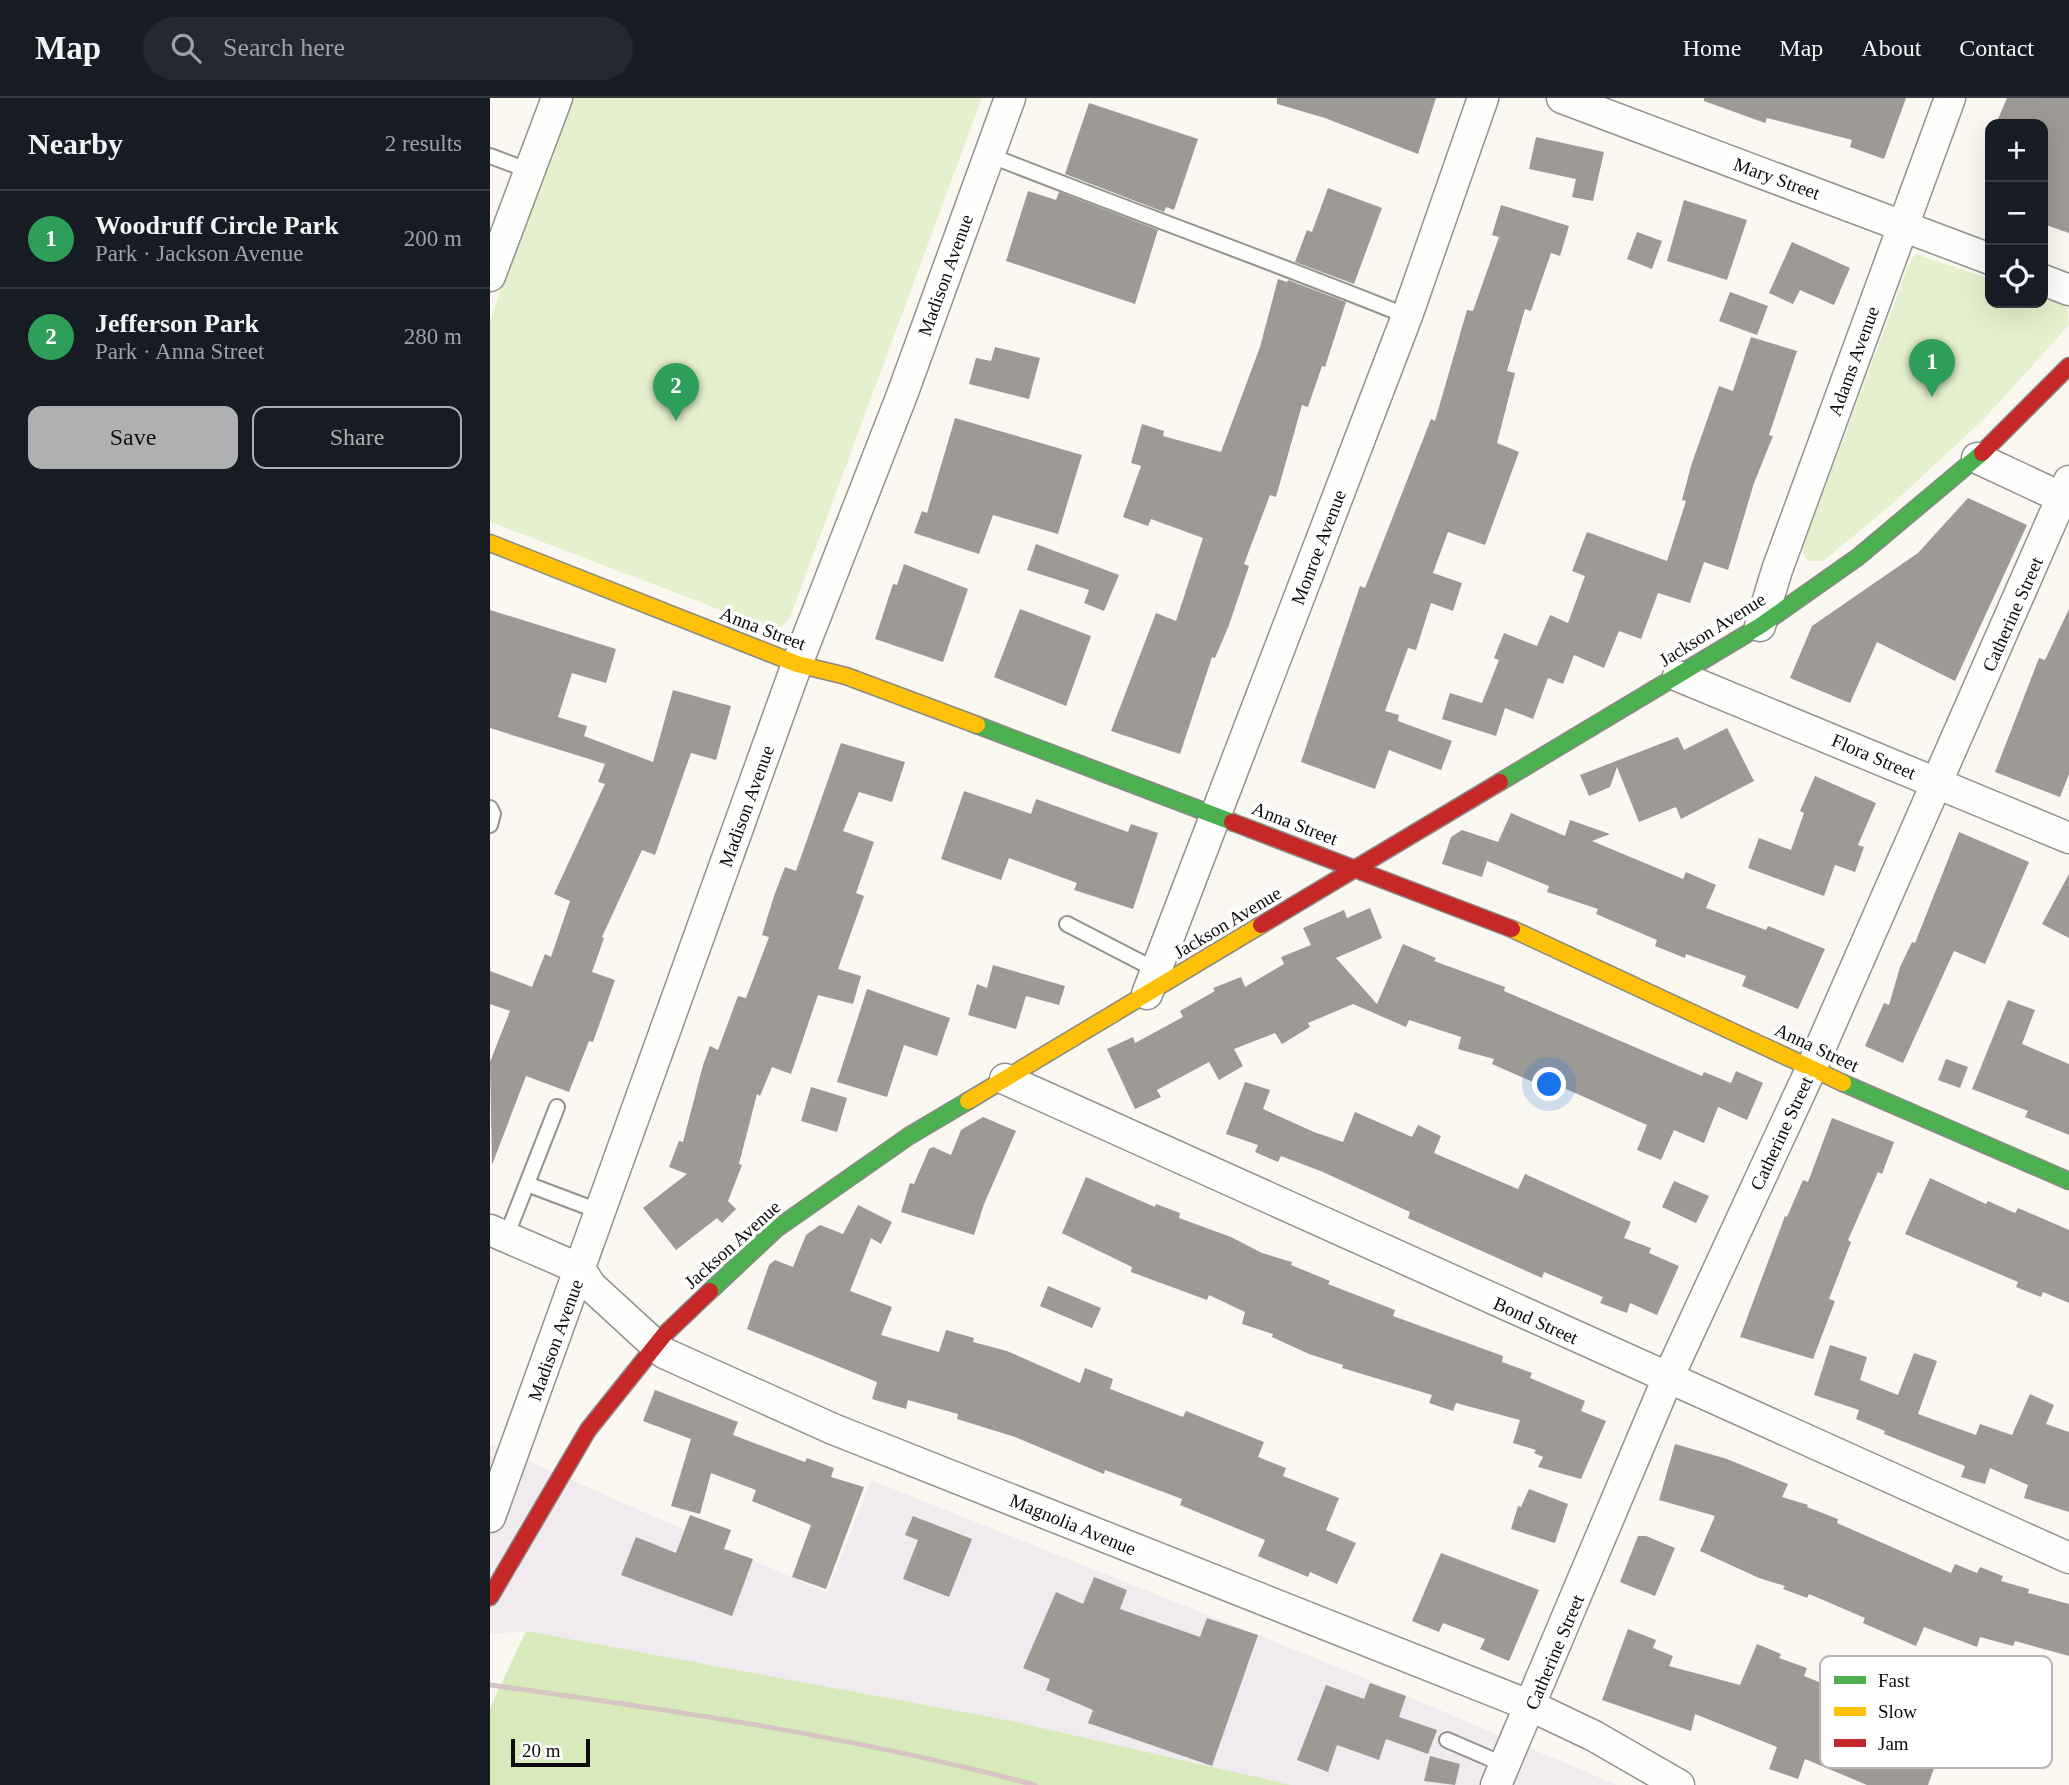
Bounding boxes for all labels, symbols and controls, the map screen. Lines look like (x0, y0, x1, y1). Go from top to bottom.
search box (143, 17, 633, 80)
icon: search (167, 29, 205, 67)
text: Map (35, 30, 101, 66)
text: Search here (223, 33, 345, 62)
text: Home (1683, 35, 1741, 61)
text: Map (1779, 35, 1823, 61)
text: About (1861, 35, 1921, 61)
text: Contact (1959, 35, 2034, 61)
map controls (1985, 119, 2048, 308)
button: + (1985, 119, 2048, 182)
text: Nearby (28, 127, 123, 160)
text: 2 results (385, 131, 462, 156)
street label: Mary Street (1731, 153, 1823, 204)
button: − (1985, 182, 2048, 245)
text: Woodruff Circle Park (95, 211, 339, 240)
street label: Madison Avenue (914, 211, 977, 339)
text: 1 (45, 226, 57, 251)
text: 200 m (404, 226, 462, 251)
text: Park · Jackson Avenue (95, 241, 303, 266)
button: locate (1985, 245, 2048, 308)
street label: Adams Avenue (1824, 303, 1883, 419)
text: Jefferson Park (95, 309, 259, 338)
text: 2 (45, 324, 57, 349)
text: 280 m (404, 324, 462, 349)
text: Park · Anna Street (95, 339, 264, 364)
pin: 1 (1909, 339, 1955, 397)
pin: 2 (653, 363, 699, 421)
button: Save (28, 406, 238, 469)
button: Share (252, 406, 462, 469)
street label: Monroe Avenue (1287, 487, 1350, 608)
street label: Catherine Street (1978, 553, 2047, 675)
street label: Jackson Avenue (1655, 588, 1769, 671)
street label: Anna Street (717, 602, 809, 655)
street label: Flora Street (1829, 729, 1920, 784)
street label: Madison Avenue (715, 742, 778, 870)
street label: Anna Street (1249, 797, 1341, 850)
street label: Jackson Avenue (1170, 882, 1285, 963)
street label: Anna Street (1771, 1019, 1863, 1076)
your location (1532, 1067, 1566, 1101)
street label: Catherine Street (1746, 1072, 1817, 1193)
street label: Jackson Avenue (680, 1196, 785, 1293)
street label: Madison Avenue (524, 1276, 587, 1404)
street label: Bond Street (1490, 1293, 1582, 1349)
street label: Magnolia Avenue (1007, 1490, 1139, 1559)
street label: Catherine Street (1521, 1591, 1588, 1713)
legend (1820, 1656, 2052, 1768)
text: Fast (1878, 1670, 1910, 1691)
text: Slow (1878, 1701, 1917, 1722)
text: Jam (1878, 1733, 1909, 1754)
scale bar (511, 1736, 590, 1768)
text: 20 m (522, 1740, 561, 1761)

